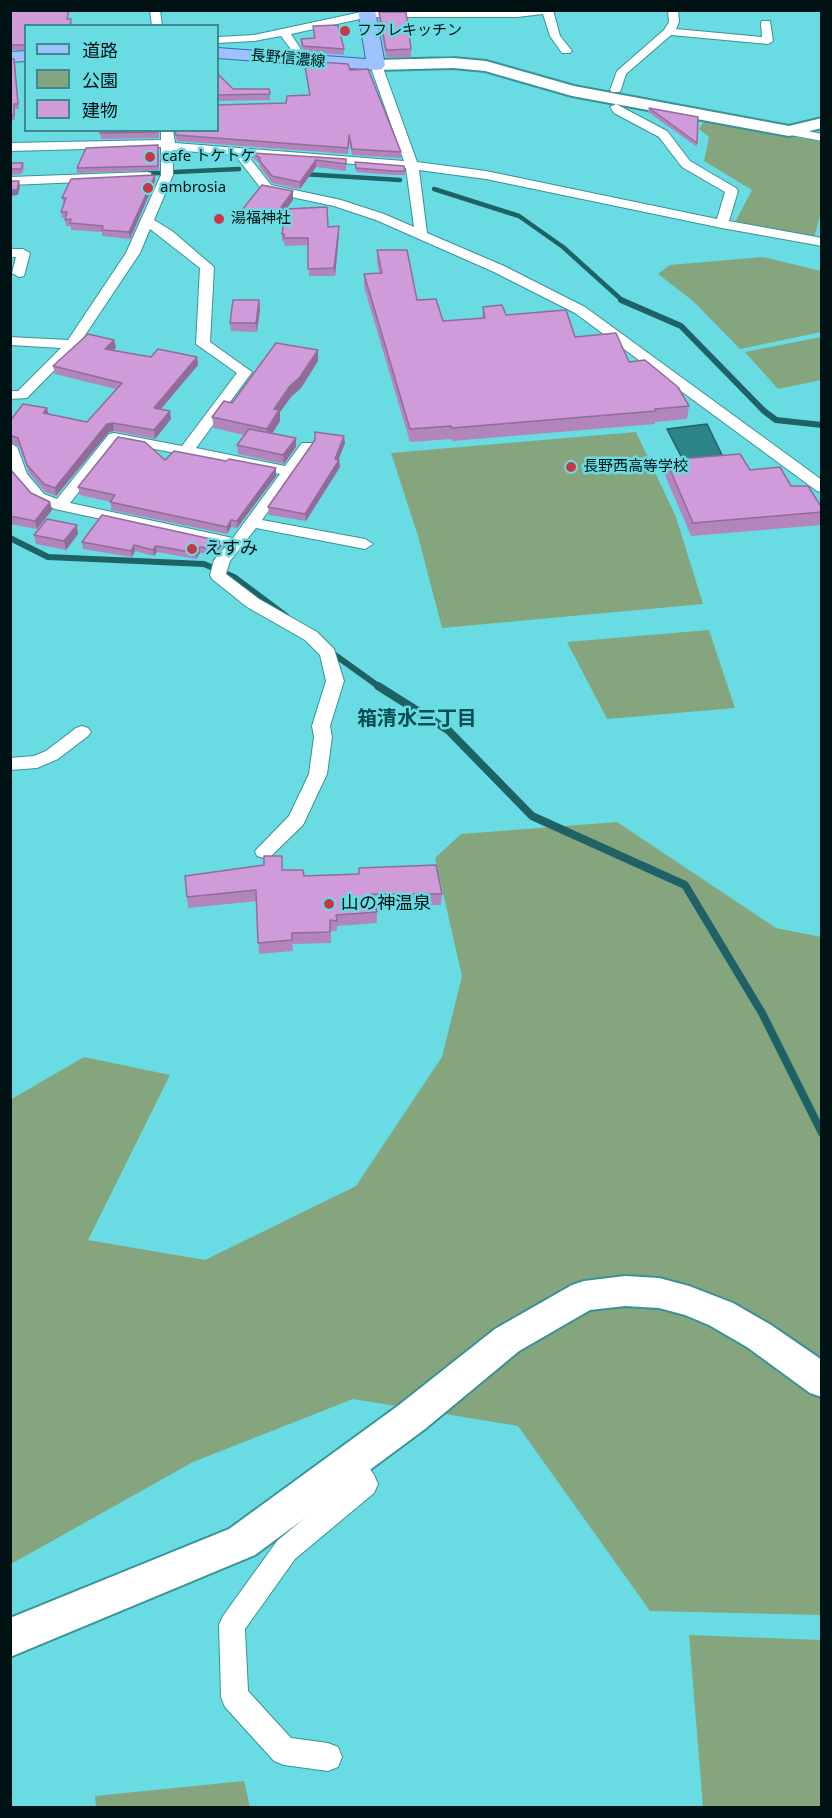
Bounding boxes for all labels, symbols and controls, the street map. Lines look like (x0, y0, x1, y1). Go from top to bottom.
place label: フフレキッチン (357, 22, 462, 40)
legend (24, 24, 219, 132)
marker: フフレキッチン (338, 24, 352, 38)
text: 道路 (82, 38, 118, 62)
street label: 長野信濃線 (250, 47, 326, 71)
text: 公園 (82, 68, 118, 92)
text: 建物 (82, 98, 118, 122)
place label: cafe トケトケ (162, 148, 255, 166)
marker: cafe トケトケ (143, 150, 157, 164)
place label: ambrosia (160, 179, 226, 197)
marker: ambrosia (141, 181, 155, 195)
place label: 湯福神社 (231, 210, 291, 228)
marker: 湯福神社 (212, 212, 226, 226)
place label: 長野西高等学校 (583, 458, 688, 476)
marker: 長野西高等学校 (564, 460, 578, 474)
place label: えすみ (204, 538, 258, 560)
marker: えすみ (185, 542, 199, 556)
district label: 箱清水三丁目 (357, 707, 477, 731)
place label: 山の神温泉 (341, 893, 431, 915)
marker: 山の神温泉 (322, 897, 336, 911)

